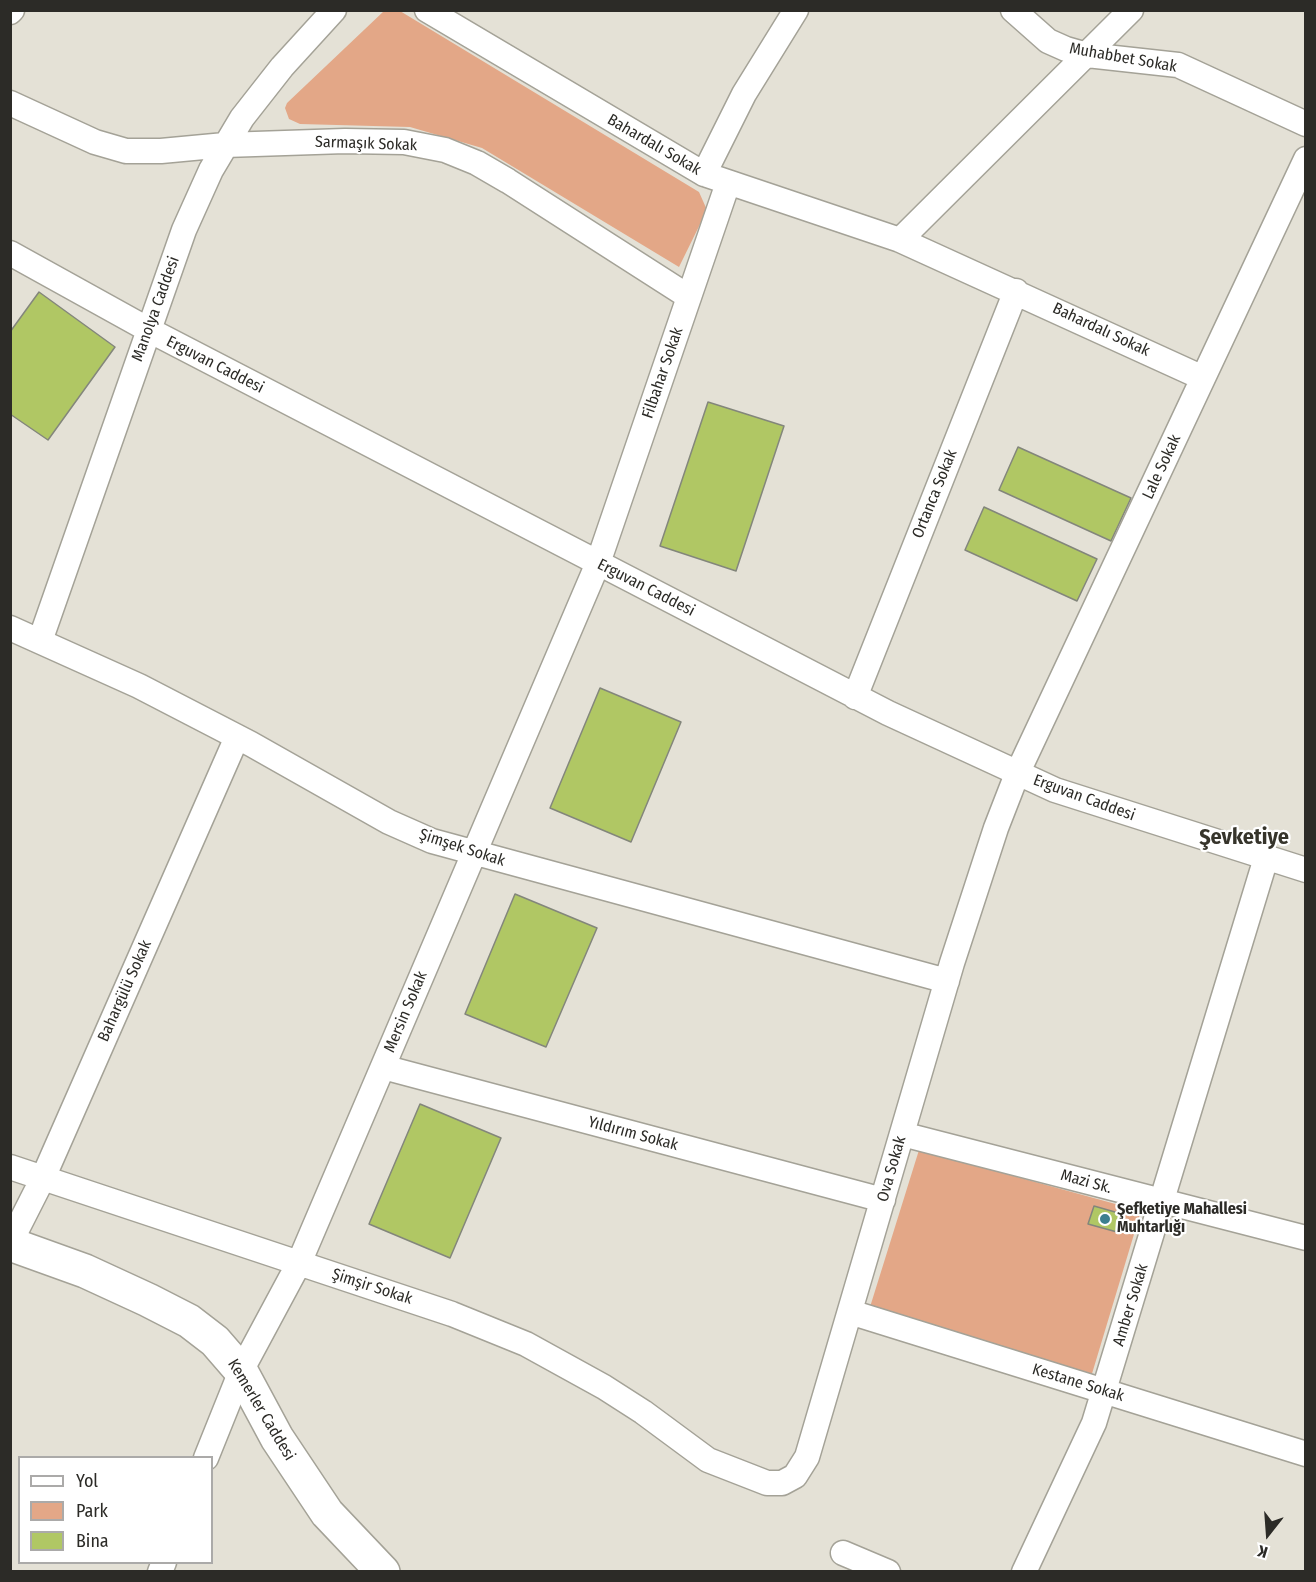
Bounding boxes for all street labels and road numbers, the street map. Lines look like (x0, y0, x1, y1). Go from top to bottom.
street label: Muhabbet Sokak (1068, 39, 1178, 77)
street label: Bahardalı Sokak (604, 110, 704, 180)
street label: Sarmaşık Sokak (315, 133, 417, 155)
street label: Manolya Caddesi (128, 254, 184, 364)
street label: Bahardalı Sokak (1049, 299, 1153, 361)
street label: Filbahar Sokak (638, 325, 688, 421)
street label: Erguvan Caddesi (163, 332, 267, 398)
street label: Lale Sokak (1139, 432, 1185, 502)
street label: Ortanca Sokak (908, 447, 962, 541)
street label: Erguvan Caddesi (594, 555, 698, 621)
street label: Erguvan Caddesi (1030, 771, 1138, 825)
street label: Şimşek Sokak (417, 825, 507, 871)
street label: Bahargülü Sokak (94, 937, 156, 1045)
street label: Mersin Sokak (380, 968, 432, 1056)
street label: Yıldırım Sokak (586, 1113, 680, 1155)
street label: Ova Sokak (873, 1134, 911, 1204)
street label: Mazi Sk. (1058, 1166, 1114, 1198)
street label: Amber Sokak (1109, 1261, 1153, 1349)
street label: Şimşir Sokak (329, 1265, 415, 1309)
street label: Kemerler Caddesi (223, 1356, 299, 1464)
street label: Kestane Sokak (1030, 1360, 1126, 1406)

